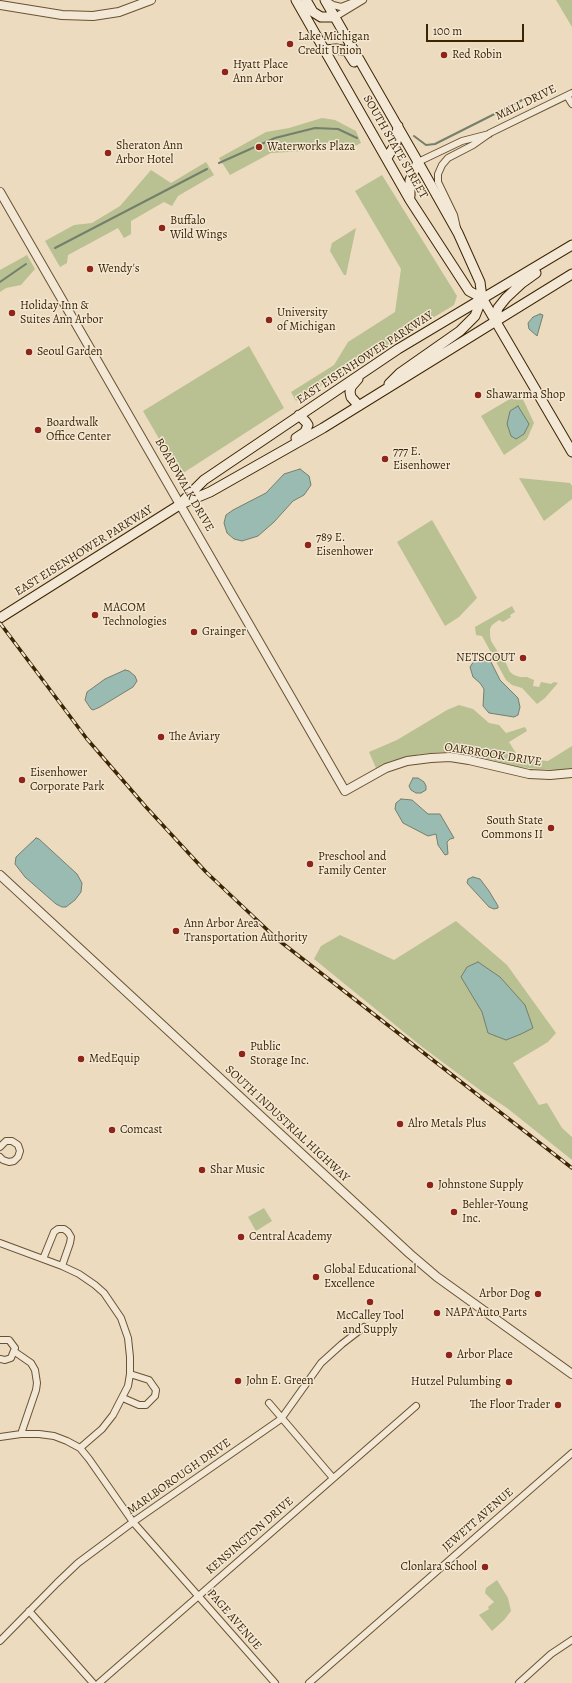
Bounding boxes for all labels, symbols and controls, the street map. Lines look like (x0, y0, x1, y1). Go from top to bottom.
scale bar (428, 16, 526, 42)
text: 100 m (433, 23, 462, 39)
place label: Lake Michigan Credit Union (298, 30, 369, 58)
marker: Lake Michigan Credit Union (285, 39, 295, 49)
place label: Red Robin (452, 48, 502, 62)
marker: Red Robin (439, 50, 449, 60)
place label: Hyatt Place Ann Arbor (233, 58, 288, 86)
marker: Hyatt Place Ann Arbor (220, 67, 230, 77)
street label: MALL DRIVE (493, 82, 559, 124)
street label: SOUTH STATE STREET (359, 93, 431, 201)
place label: Sheraton Ann Arbor Hotel (116, 139, 183, 167)
place label: Waterworks Plaza (267, 140, 355, 154)
marker: Waterworks Plaza (254, 142, 264, 152)
marker: Sheraton Ann Arbor Hotel (103, 148, 113, 158)
place label: Buffalo Wild Wings (170, 214, 227, 242)
marker: Buffalo Wild Wings (157, 223, 167, 233)
place label: Wendy's (98, 262, 140, 276)
marker: Wendy's (85, 264, 95, 274)
place label: Holiday Inn & Suites Ann Arbor (20, 299, 103, 327)
place label: University of Michigan (277, 306, 336, 334)
marker: Holiday Inn & Suites Ann Arbor (7, 308, 17, 318)
street label: EAST EISENHOWER PARKWAY (294, 308, 436, 408)
marker: University of Michigan (264, 315, 274, 325)
place label: Seoul Garden (37, 345, 103, 359)
marker: Seoul Garden (24, 347, 34, 357)
place label: Shawarma Shop (486, 388, 565, 402)
marker: Shawarma Shop (473, 390, 483, 400)
place label: Boardwalk Office Center (46, 416, 111, 444)
marker: Boardwalk Office Center (33, 425, 43, 435)
street label: BOARDWALK DRIVE (151, 436, 217, 534)
place label: 777 E. Eisenhower (393, 445, 450, 473)
marker: 777 E. Eisenhower (380, 454, 390, 464)
street label: EAST EISENHOWER PARKWAY (12, 503, 156, 599)
place label: 789 E. Eisenhower (316, 531, 373, 559)
marker: 789 E. Eisenhower (303, 540, 313, 550)
place label: MACOM Technologies (103, 601, 167, 629)
marker: MACOM Technologies (90, 610, 100, 620)
place label: Grainger (202, 625, 246, 639)
marker: Grainger (189, 627, 199, 637)
place label: NETSCOUT (456, 651, 515, 665)
marker: NETSCOUT (518, 653, 528, 663)
place label: The Aviary (169, 730, 220, 744)
marker: The Aviary (156, 732, 166, 742)
street label: OAKBROOK DRIVE (443, 740, 543, 770)
place label: Eisenhower Corporate Park (30, 766, 104, 794)
marker: Eisenhower Corporate Park (17, 775, 27, 785)
place label: South State Commons II (481, 814, 543, 842)
marker: South State Commons II (546, 823, 556, 833)
place label: Preschool and Family Center (318, 850, 387, 878)
marker: Preschool and Family Center (305, 859, 315, 869)
place label: Ann Arbor Area Transportation Authority (184, 917, 307, 945)
marker: Ann Arbor Area Transportation Authority (171, 926, 181, 936)
place label: Public Storage Inc. (250, 1040, 309, 1068)
marker: Public Storage Inc. (237, 1049, 247, 1059)
place label: MedEquip (89, 1052, 140, 1066)
marker: MedEquip (76, 1054, 86, 1064)
street label: SOUTH INDUSTRIAL HIGHWAY (222, 1063, 352, 1185)
place label: Alro Metals Plus (408, 1117, 486, 1131)
marker: Alro Metals Plus (395, 1119, 405, 1129)
place label: Comcast (120, 1123, 163, 1137)
marker: Comcast (107, 1125, 117, 1135)
place label: Shar Music (210, 1163, 265, 1177)
marker: Shar Music (197, 1165, 207, 1175)
place label: Johnstone Supply (438, 1178, 523, 1192)
marker: Johnstone Supply (425, 1180, 435, 1190)
place label: Behler-Young Inc. (462, 1198, 528, 1226)
marker: Behler-Young Inc. (449, 1207, 459, 1217)
place label: Central Academy (249, 1230, 332, 1244)
marker: Central Academy (236, 1232, 246, 1242)
place label: Global Educational Excellence (324, 1263, 416, 1291)
marker: Global Educational Excellence (311, 1272, 321, 1282)
place label: Arbor Dog (479, 1287, 530, 1301)
marker: Arbor Dog (533, 1289, 543, 1299)
marker: McCalley Tool and Supply (365, 1297, 375, 1307)
place label: NAPA Auto Parts (445, 1306, 527, 1320)
marker: NAPA Auto Parts (432, 1308, 442, 1318)
place label: McCalley Tool and Supply (336, 1309, 404, 1337)
place label: Arbor Place (457, 1348, 513, 1362)
marker: Arbor Place (444, 1350, 454, 1360)
place label: John E. Green (246, 1374, 313, 1388)
place label: Hutzel Pulumbing (411, 1375, 501, 1389)
marker: John E. Green (233, 1376, 243, 1386)
marker: Hutzel Pulumbing (504, 1377, 514, 1387)
place label: The Floor Trader (470, 1398, 550, 1412)
marker: The Floor Trader (553, 1400, 563, 1410)
street label: MARLBOROUGH DRIVE (124, 1436, 234, 1518)
street label: JEWETT AVENUE (439, 1485, 517, 1555)
street label: KENSINGTON DRIVE (203, 1494, 297, 1578)
place label: Clonlara School (401, 1560, 477, 1574)
marker: Clonlara School (480, 1562, 490, 1572)
street label: PAGE AVENUE (204, 1587, 264, 1653)

